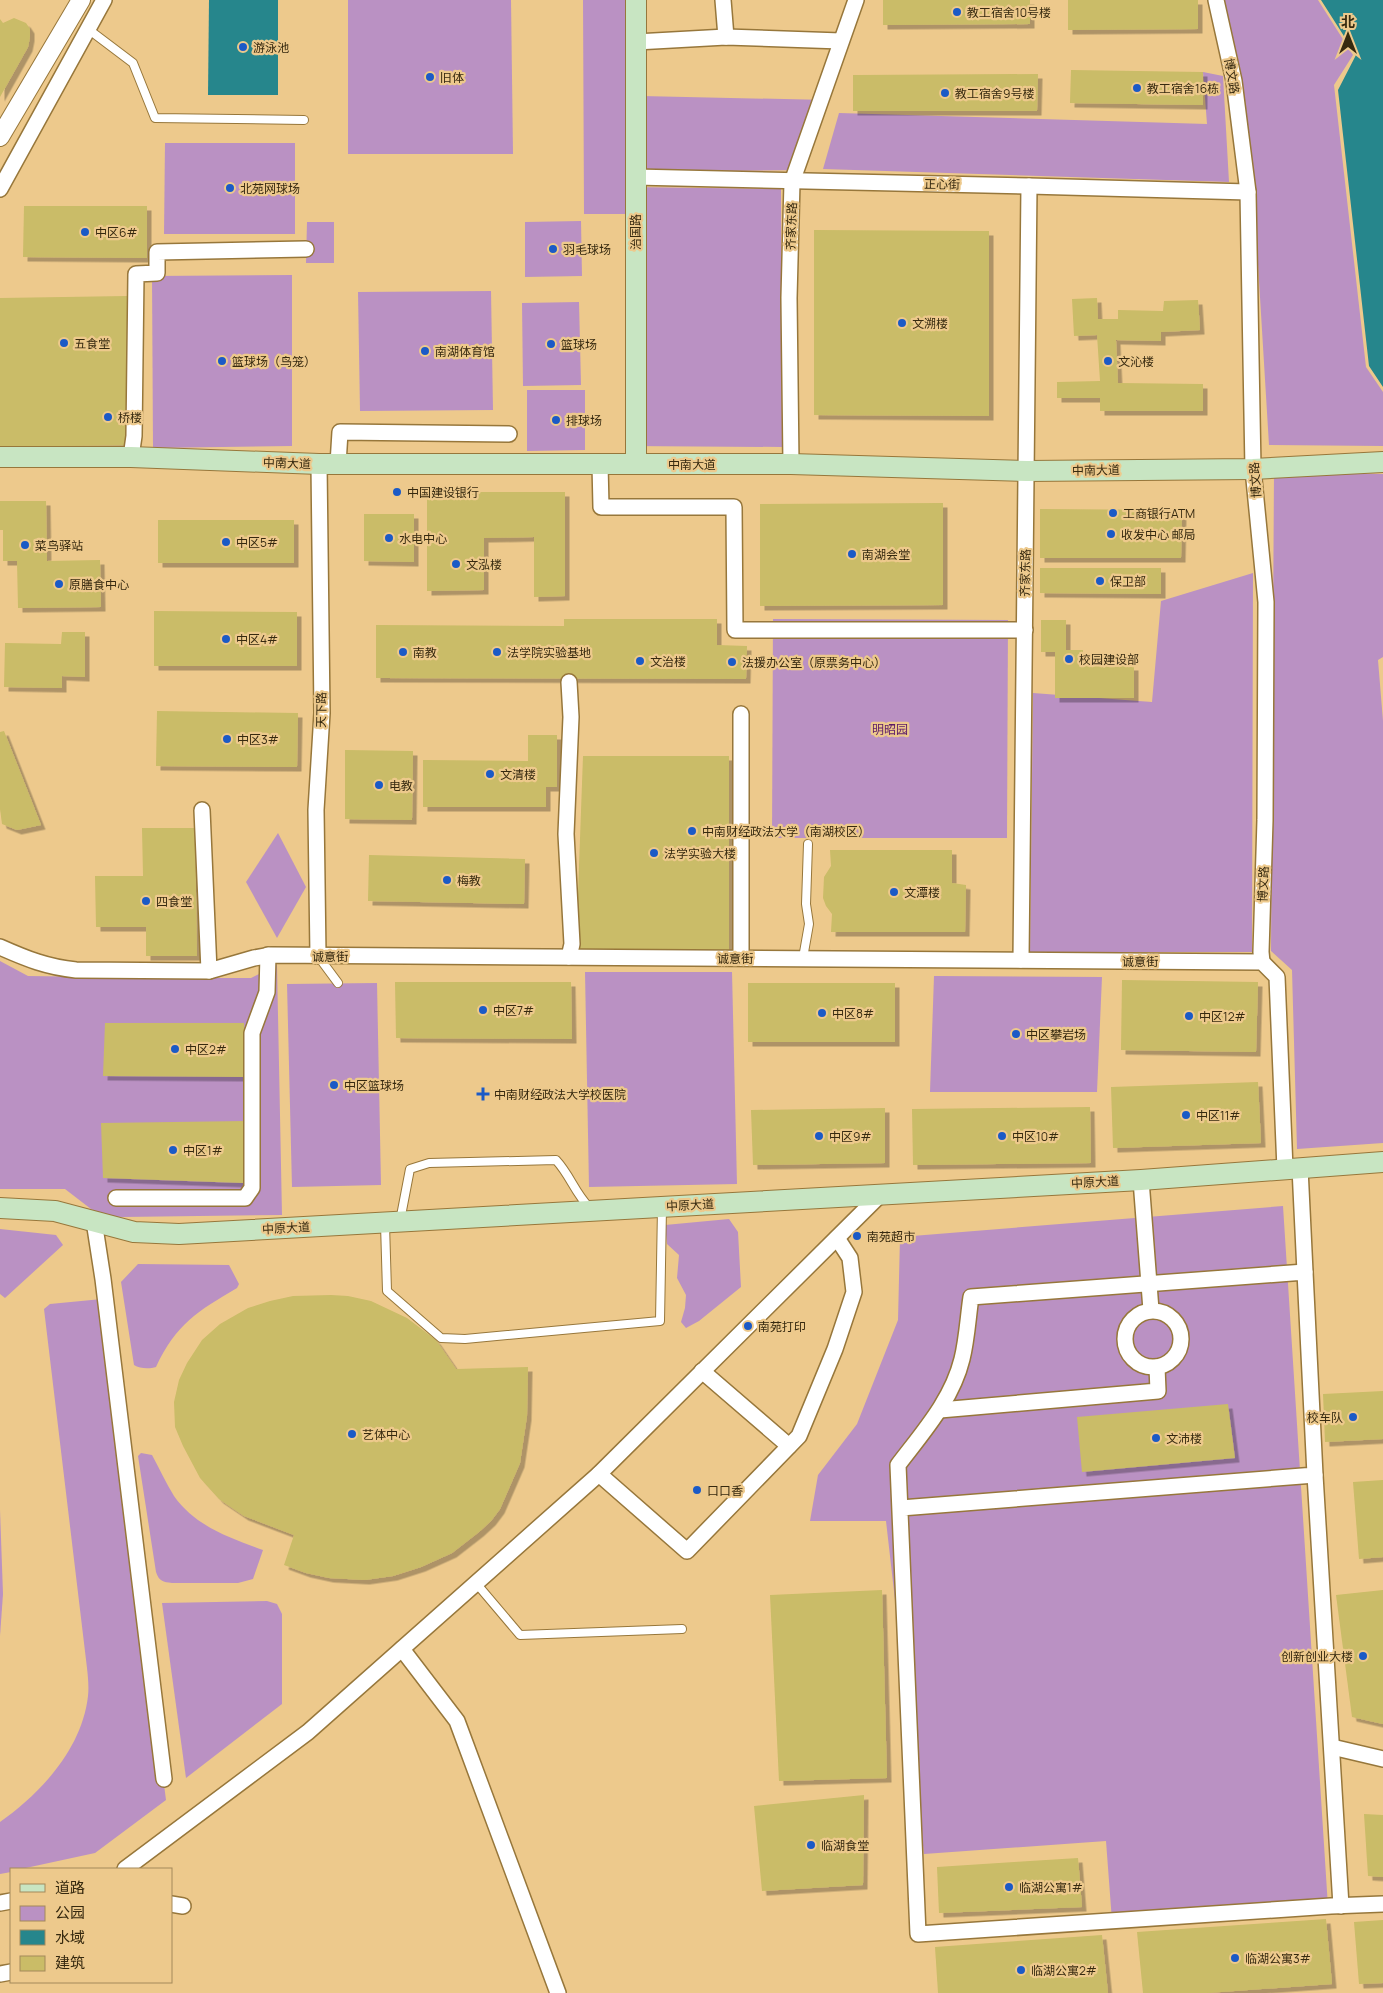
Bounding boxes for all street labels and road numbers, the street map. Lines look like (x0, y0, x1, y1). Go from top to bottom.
street label: 博文路 (1221, 57, 1243, 95)
street label: 正心街 (924, 175, 960, 193)
street label: 齐家东路 (782, 202, 800, 250)
street label: 治国路 (627, 214, 644, 250)
street label: 中南大道 (263, 454, 311, 472)
street label: 中南大道 (668, 456, 716, 473)
street label: 中南大道 (1072, 461, 1120, 479)
street label: 博文路 (1245, 461, 1265, 499)
street label: 齐家东路 (1016, 549, 1034, 597)
street label: 天下路 (312, 692, 330, 728)
street label: 博文路 (1254, 866, 1272, 902)
street label: 诚意街 (312, 948, 348, 965)
street label: 诚意街 (717, 950, 753, 967)
street label: 诚意街 (1122, 953, 1158, 970)
street label: 中原大道 (1071, 1172, 1119, 1192)
street label: 中原大道 (666, 1195, 714, 1215)
street label: 中原大道 (262, 1218, 310, 1238)

